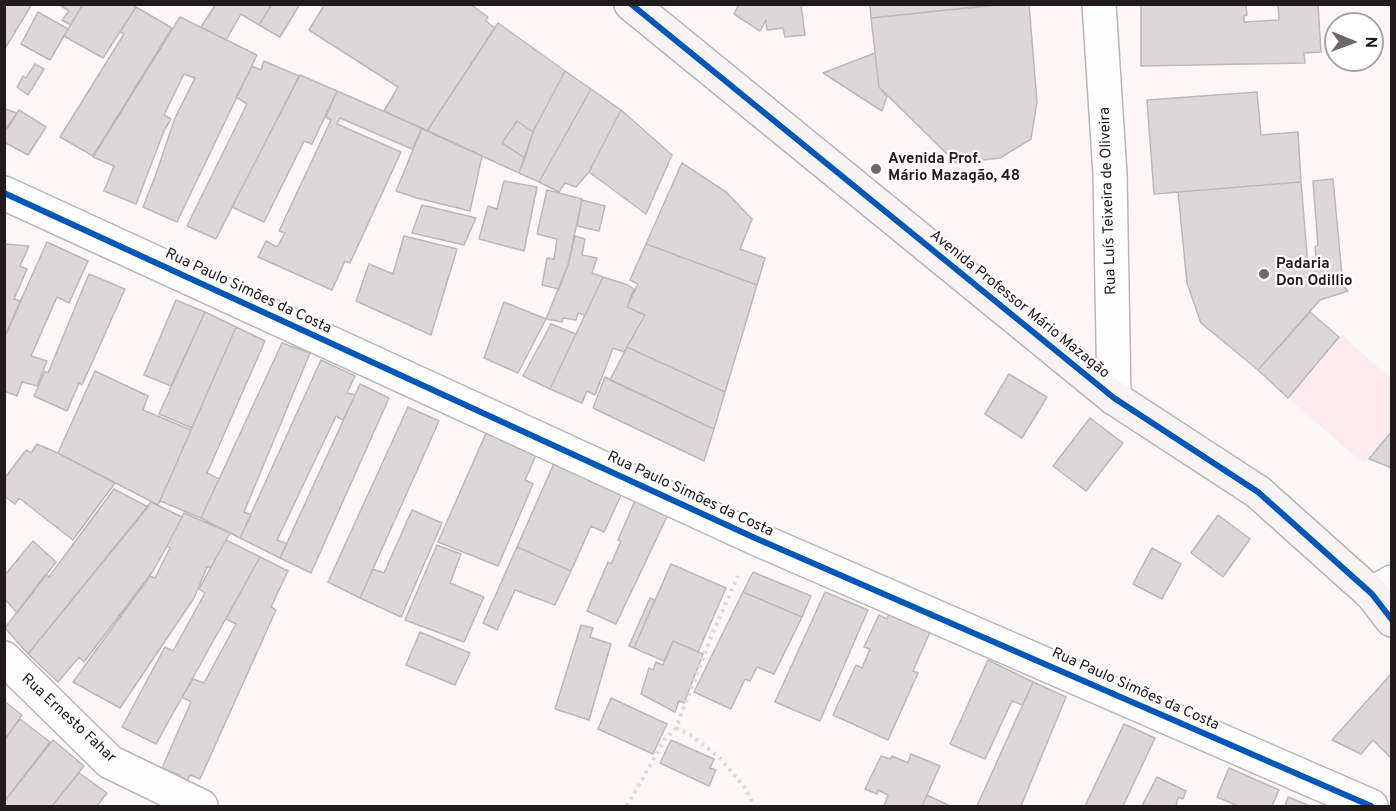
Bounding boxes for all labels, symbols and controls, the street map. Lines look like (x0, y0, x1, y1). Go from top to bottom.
north arrow (1324, 12, 1384, 72)
text: N (1360, 36, 1380, 48)
street label: Rua Luís Teixeira de Oliveira (1097, 107, 1121, 295)
place label: Avenida Prof. Mário Mazagão, 48 (888, 151, 1020, 186)
marker: Avenida Prof. Mário Mazagão, 48 (869, 162, 883, 176)
street label: Avenida Professor Mário Mazagão (926, 227, 1112, 383)
street label: Rua Paulo Simões da Costa (162, 245, 334, 339)
place label: Padaria Don Odillio (1276, 256, 1352, 291)
marker: Padaria Don Odillio (1257, 267, 1271, 281)
street label: Rua Paulo Simões da Costa (604, 448, 776, 542)
street label: Rua Paulo Simões da Costa (1048, 645, 1222, 735)
street label: Rua Ernesto Fahar (17, 671, 119, 767)

